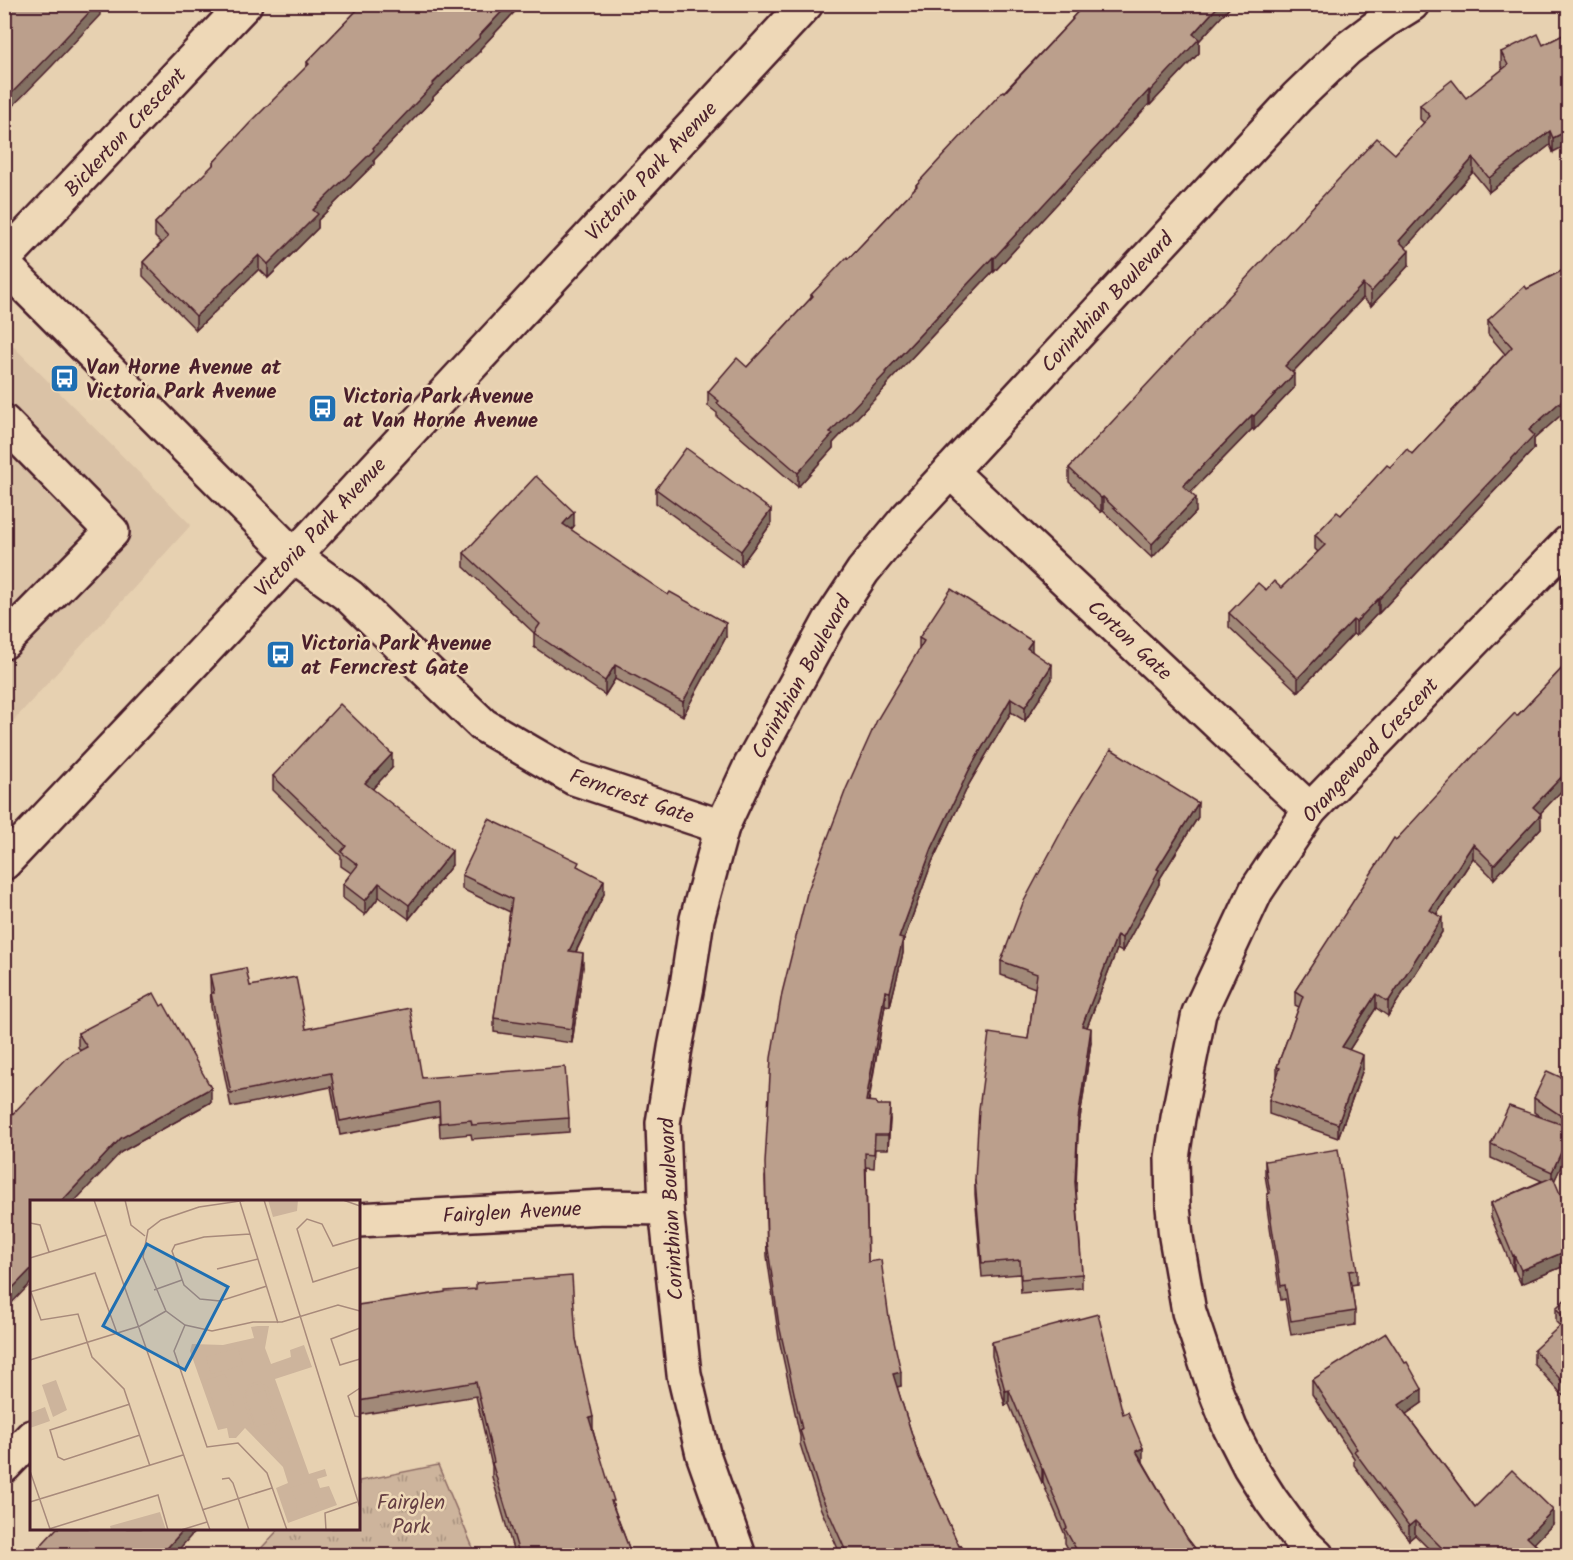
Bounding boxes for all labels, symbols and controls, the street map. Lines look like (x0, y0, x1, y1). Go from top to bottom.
street label: Bickerton Crescent (57, 60, 196, 205)
street label: Victoria Park Avenue (578, 94, 726, 250)
street label: Corinthian Boulevard (1034, 225, 1183, 381)
place label: Van Horne Avenue at Victoria Park Avenue (86, 352, 282, 409)
bus stop icon: Van Horne Avenue at Victoria Park Avenue (49, 363, 81, 395)
place label: Victoria Park Avenue at Van Horne Avenue (343, 381, 538, 438)
bus stop icon: Victoria Park Avenue at Van Horne Avenue (306, 392, 338, 424)
street label: Victoria Park Avenue (247, 450, 395, 606)
street label: Corinthian Boulevard (744, 589, 861, 766)
street label: Corton Gate (1079, 593, 1180, 690)
place label: Victoria Park Avenue at Ferncrest Gate (301, 628, 492, 685)
bus stop icon: Victoria Park Avenue at Ferncrest Gate (264, 639, 296, 671)
street label: Orangewood Crescent (1295, 670, 1448, 831)
street label: Ferncrest Gate (565, 761, 699, 834)
street label: Corinthian Boulevard (651, 1116, 694, 1301)
street label: Fairglen Avenue (442, 1193, 583, 1234)
inset map (30, 1200, 360, 1530)
park label: Fairglen Park (377, 1487, 445, 1544)

